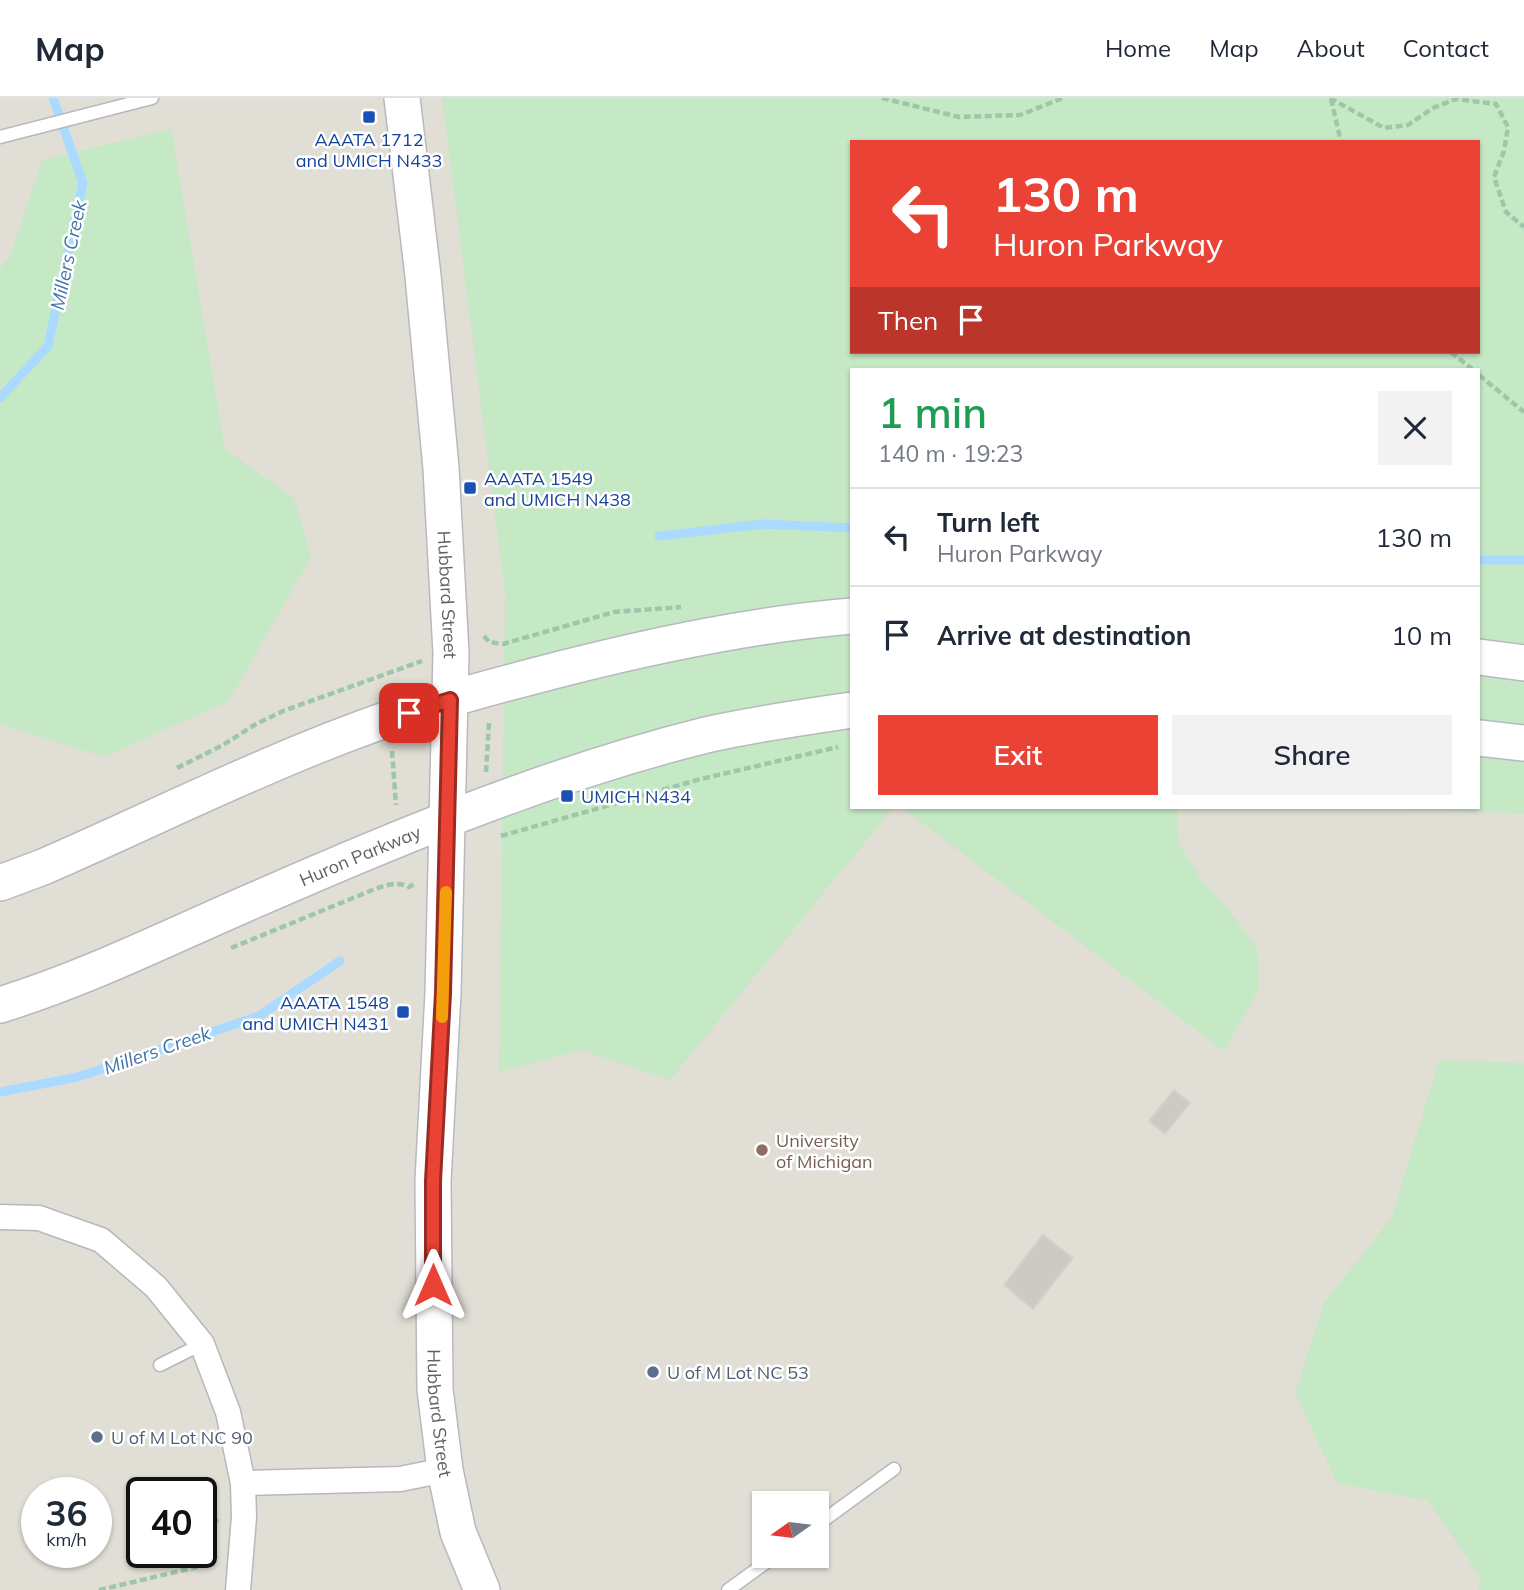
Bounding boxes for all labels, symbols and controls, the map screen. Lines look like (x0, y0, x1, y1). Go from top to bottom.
text: Map (35, 28, 105, 69)
text: Home (1105, 33, 1171, 63)
text: Map (1209, 33, 1259, 63)
text: About (1297, 33, 1365, 63)
text: Contact (1403, 33, 1489, 63)
marker: AAATA 1712 and UMICH N433 (361, 109, 377, 125)
place label: AAATA 1712 and UMICH N433 (296, 128, 442, 172)
text: 130 m (993, 163, 1139, 224)
icon: left (878, 168, 969, 259)
water label: Millers Creek (45, 197, 92, 312)
text: Huron Parkway (993, 224, 1223, 264)
icon: arrive (952, 301, 990, 339)
text: Then (878, 304, 938, 337)
text: 1 min (878, 386, 987, 439)
button: close (1378, 391, 1452, 465)
text: 140 m · 19:23 (878, 439, 1023, 468)
place label: AAATA 1549 and UMICH N438 (484, 467, 631, 511)
marker: AAATA 1549 and UMICH N438 (462, 480, 478, 496)
text: Turn left (937, 506, 1039, 539)
icon: left (878, 518, 916, 556)
text: 130 m (1376, 521, 1452, 554)
street label: Hubbard Street (433, 530, 463, 659)
text: Huron Parkway (937, 539, 1102, 568)
icon: arrive (878, 616, 916, 654)
text: Arrive at destination (937, 619, 1192, 652)
text: 10 m (1391, 619, 1452, 652)
pin (379, 683, 439, 743)
icon: arrive (390, 694, 428, 732)
button: Exit (878, 715, 1158, 795)
button: Share (1172, 715, 1452, 795)
place label: UMICH N434 (581, 785, 691, 808)
marker: UMICH N434 (559, 788, 575, 804)
street label: Huron Parkway (296, 819, 424, 891)
place label: AAATA 1548 and UMICH N431 (242, 991, 389, 1035)
marker: AAATA 1548 and UMICH N431 (395, 1004, 411, 1020)
water label: Millers Creek (100, 1020, 215, 1080)
place label: University of Michigan (776, 1129, 873, 1173)
marker: University of Michigan (754, 1142, 770, 1158)
position arrow (396, 1248, 470, 1322)
street label: Hubbard Street (423, 1349, 458, 1479)
place label: U of M Lot NC 53 (667, 1361, 809, 1384)
marker: U of M Lot NC 53 (645, 1364, 661, 1380)
place label: U of M Lot NC 90 (111, 1426, 253, 1449)
marker: U of M Lot NC 90 (89, 1429, 105, 1445)
speed limit sign: 40 (126, 1477, 217, 1568)
text: 36 (45, 1491, 88, 1535)
north arrow (752, 1491, 830, 1568)
map controls (752, 1491, 829, 1568)
text: km/h (46, 1528, 87, 1551)

